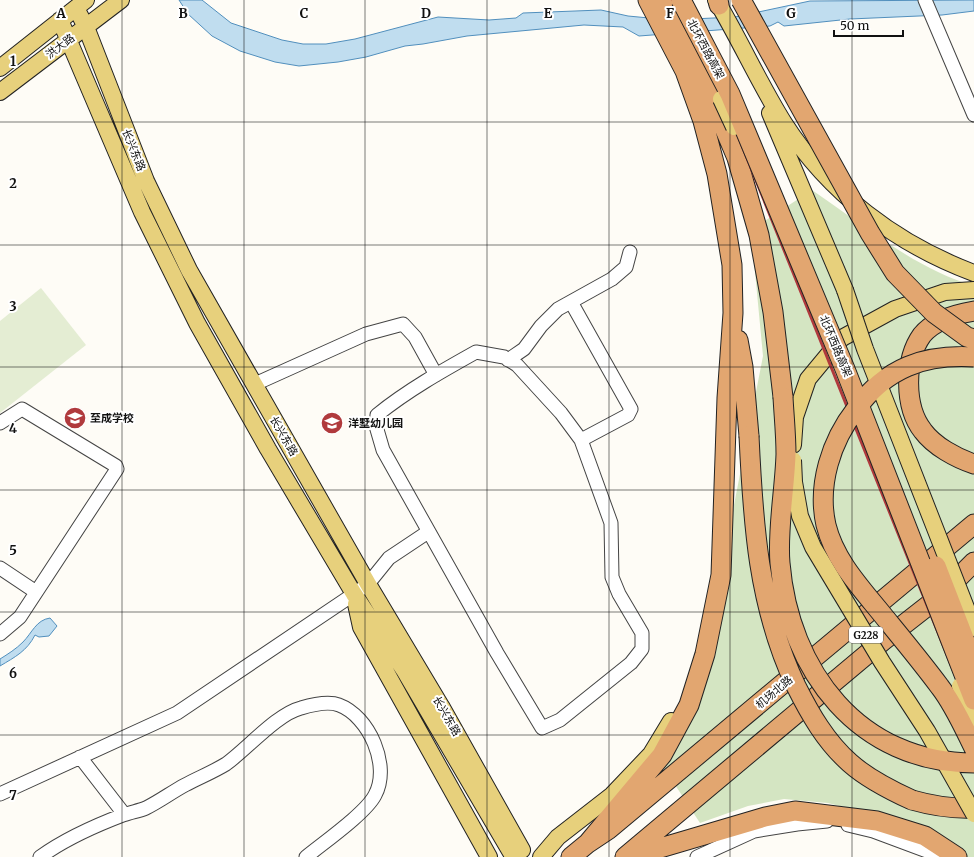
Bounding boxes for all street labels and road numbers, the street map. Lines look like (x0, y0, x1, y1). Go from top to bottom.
street label: 北环西路高架 (684, 17, 728, 81)
street label: 洪大路 (43, 30, 77, 62)
street label: 长兴东路 (119, 127, 149, 173)
street label: 北环西路高架 (817, 313, 855, 379)
street label: 长兴东路 (267, 413, 301, 459)
road number: G228 (849, 627, 883, 643)
street label: 机场北路 (753, 672, 795, 712)
street label: 长兴东路 (430, 693, 464, 739)

